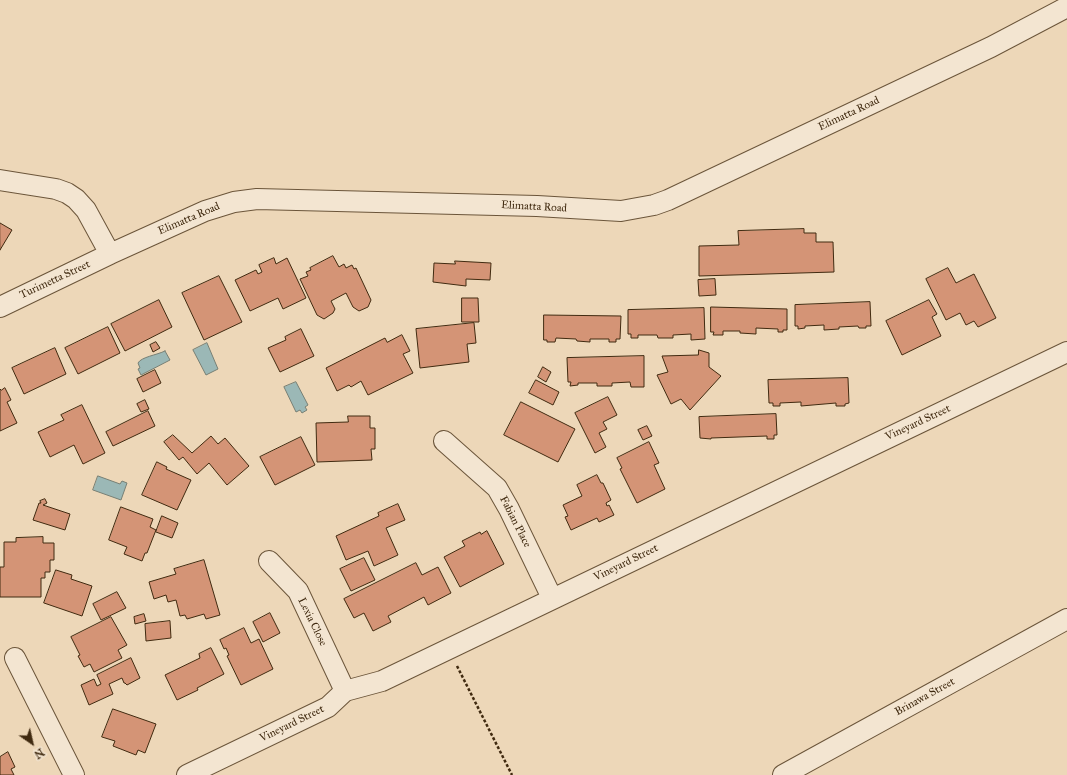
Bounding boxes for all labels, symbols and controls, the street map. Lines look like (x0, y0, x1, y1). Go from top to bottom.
street label: Elimatta Road (816, 94, 882, 134)
street label: Elimatta Road (501, 199, 567, 215)
street label: Elimatta Road (156, 200, 222, 238)
street label: Turimetta Street (18, 258, 92, 302)
street label: Vineyard Street (883, 402, 953, 444)
street label: Fabian Place (496, 494, 534, 550)
street label: Vineyard Street (592, 542, 660, 584)
street label: Lexia Close (295, 596, 329, 648)
street label: Brinawa Street (893, 675, 957, 719)
street label: Vineyard Street (258, 703, 326, 745)
north arrow (12, 723, 52, 763)
text: N (31, 745, 46, 761)

